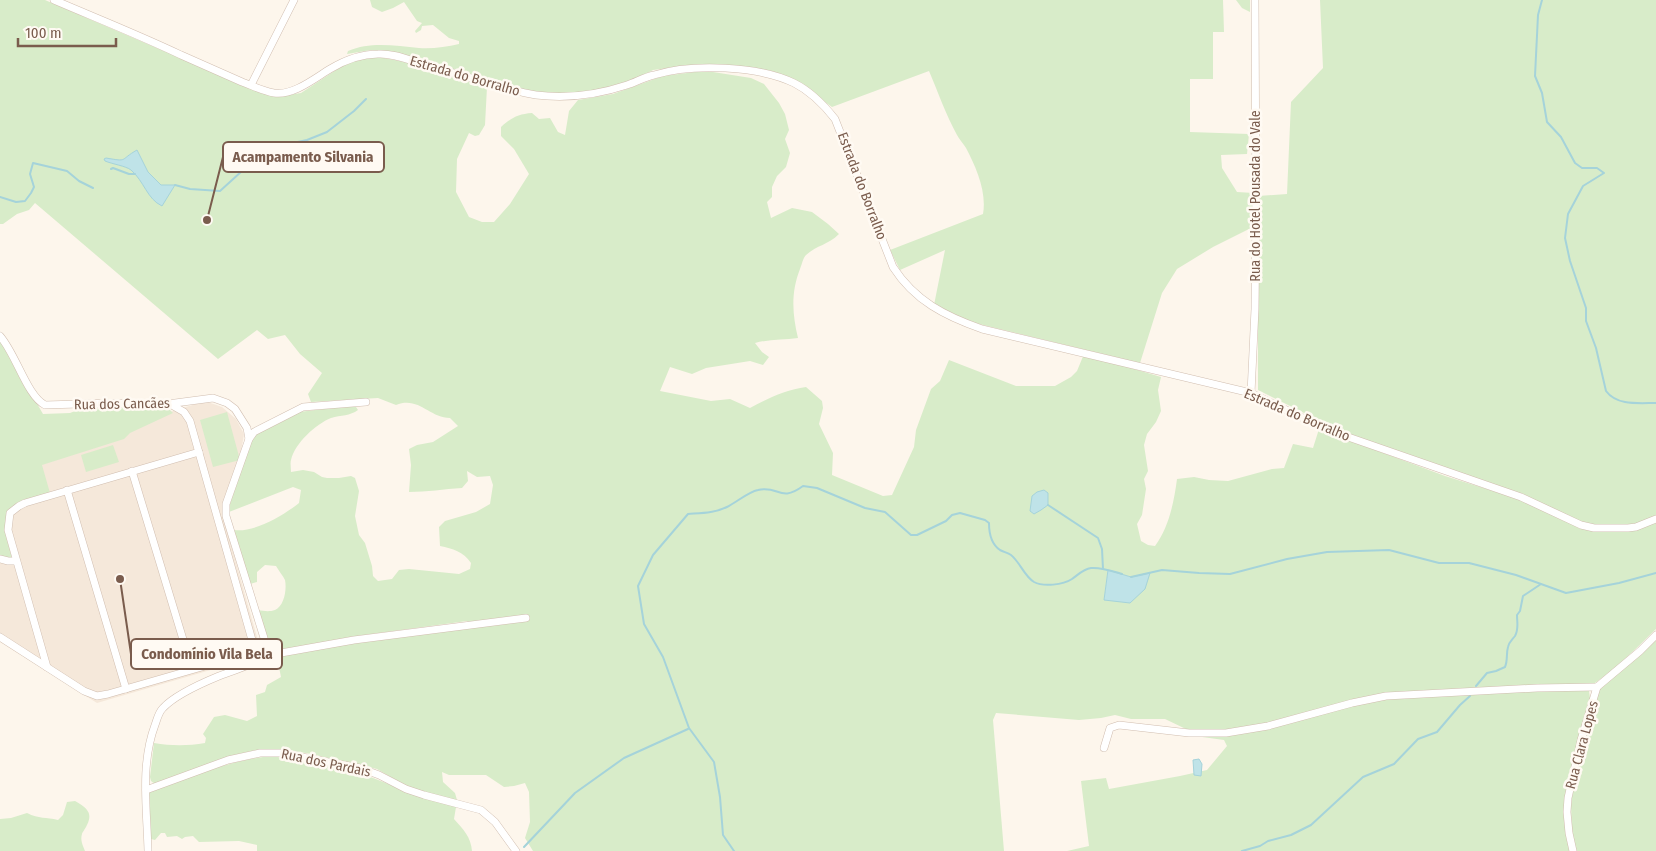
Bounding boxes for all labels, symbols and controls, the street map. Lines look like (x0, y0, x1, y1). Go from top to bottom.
scale bar (18, 15, 115, 47)
text: 100 m (25, 24, 62, 42)
street label: Estrada do Borralho (408, 52, 522, 100)
street label: Rua do Hotel Pousada do Vale (1247, 110, 1264, 282)
street label: Estrada do Borralho (834, 130, 890, 242)
callout: Acampamento Silvania (223, 142, 384, 172)
text: Acampamento Silvania (231, 148, 374, 166)
street label: Estrada do Borralho (1241, 385, 1353, 445)
street label: Rua dos Cancães (74, 395, 170, 413)
callout: Condomínio Vila Bela (131, 639, 282, 669)
text: Condomínio Vila Bela (141, 645, 273, 663)
street label: Rua Clara Lopes (1562, 699, 1602, 791)
street label: Rua dos Pardais (280, 745, 372, 781)

